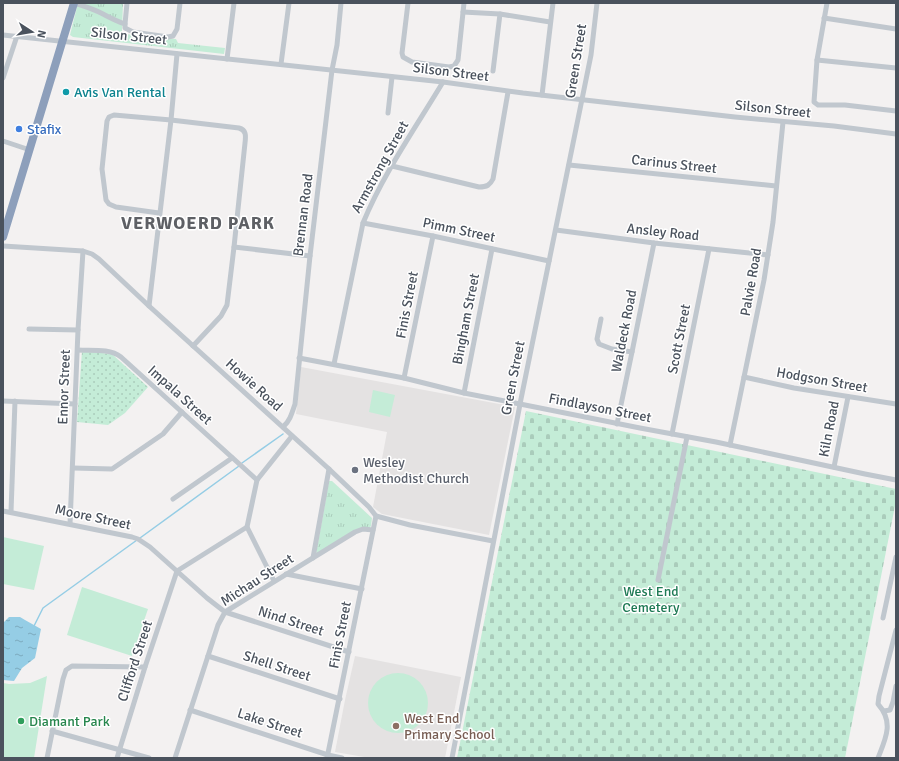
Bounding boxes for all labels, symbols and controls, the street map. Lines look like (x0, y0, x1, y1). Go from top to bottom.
north arrow (12, 12, 52, 52)
street label: Green Street (562, 22, 590, 99)
street label: Silson Street (90, 24, 168, 48)
text: N (34, 29, 48, 39)
street label: Silson Street (412, 59, 490, 85)
place label: Avis Van Rental (74, 84, 166, 101)
marker: Avis Van Rental (61, 87, 71, 97)
street label: Silson Street (734, 97, 812, 121)
street label: Armstrong Street (348, 118, 412, 216)
place label: Stafix (27, 121, 62, 138)
marker: Stafix (14, 124, 24, 134)
street label: Carinus Street (631, 151, 718, 177)
street label: Brennan Road (289, 173, 317, 257)
district label: VERWOERD PARK (121, 212, 275, 234)
street label: Pimm Street (421, 214, 497, 246)
street label: Ansley Road (626, 220, 700, 244)
street label: Palvie Road (737, 247, 765, 317)
street label: Finis Street (392, 270, 422, 340)
street label: Bingham Street (449, 272, 483, 366)
street label: Waldeck Road (608, 288, 640, 374)
street label: Scott Street (664, 303, 694, 375)
street label: Green Street (497, 339, 529, 416)
street label: Ennor Street (54, 349, 74, 425)
street label: Howie Road (222, 355, 286, 415)
street label: Impala Street (144, 362, 216, 428)
street label: Hodgson Street (775, 364, 869, 396)
street label: Findlayson Street (547, 390, 653, 426)
street label: Kiln Road (815, 399, 843, 459)
place label: Wesley Methodist Church (363, 454, 469, 487)
marker: Wesley Methodist Church (350, 465, 360, 475)
street label: Moore Street (53, 501, 133, 533)
street label: Michau Street (217, 550, 297, 610)
park label: West End Cemetery (622, 583, 680, 616)
street label: Finis Street (325, 600, 355, 670)
street label: Nind Street (256, 602, 326, 640)
street label: Clifford Street (114, 618, 156, 704)
street label: Shell Street (241, 647, 313, 685)
street label: Lake Street (235, 704, 305, 742)
place label: West End Primary School (404, 710, 495, 743)
place label: Diamant Park (29, 713, 110, 730)
marker: Diamant Park (16, 716, 26, 726)
marker: West End Primary School (391, 721, 401, 731)

